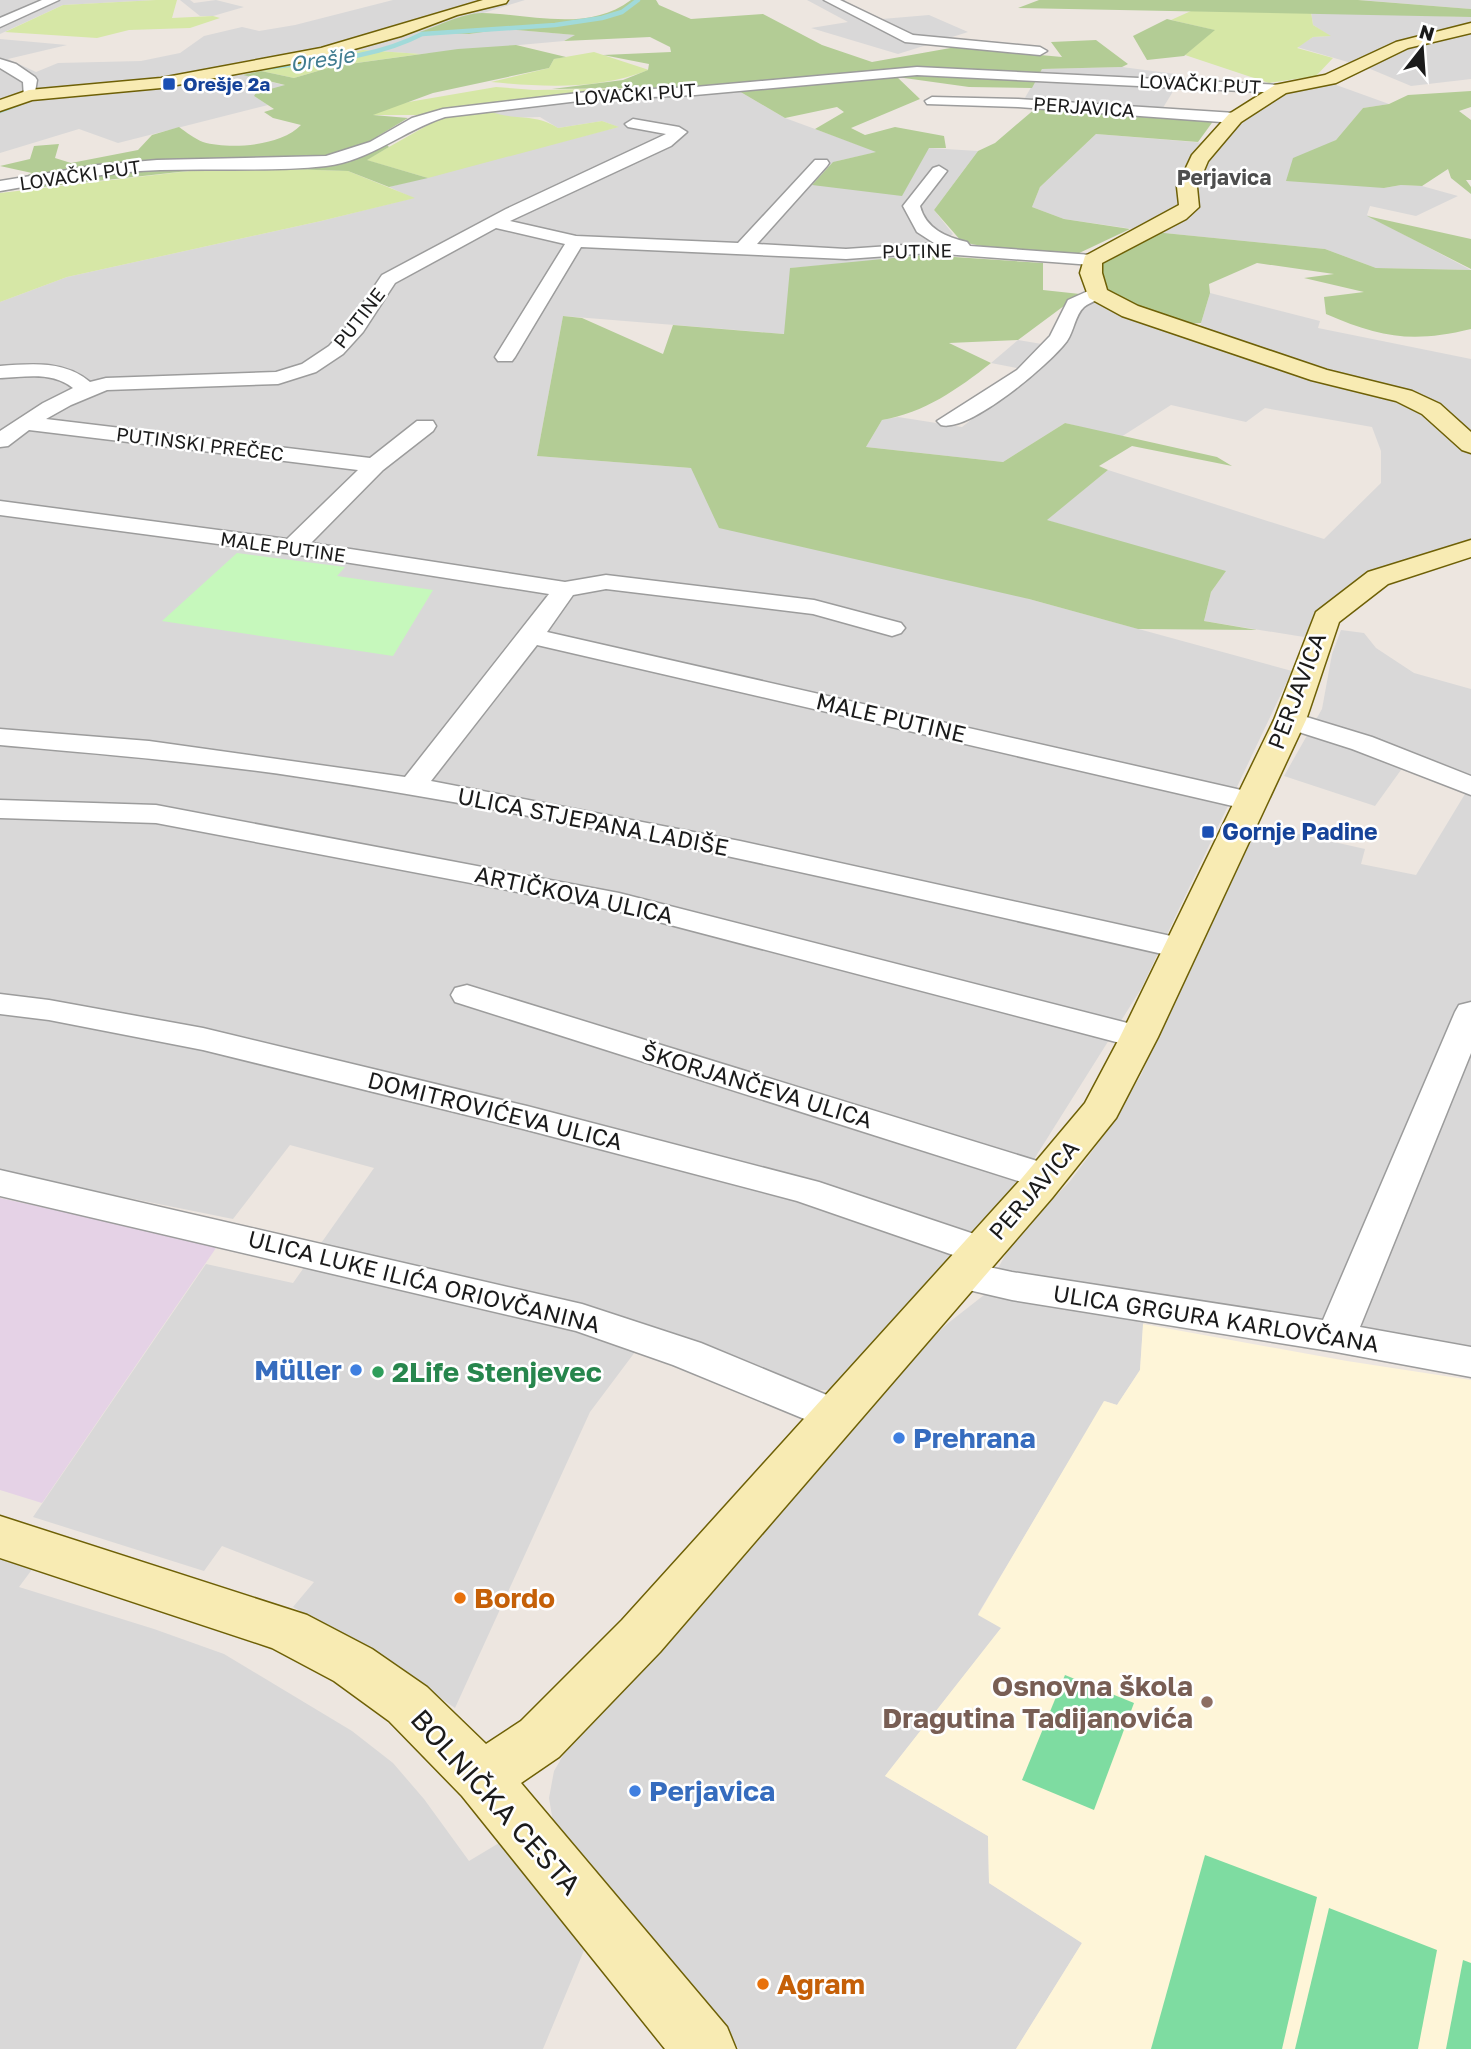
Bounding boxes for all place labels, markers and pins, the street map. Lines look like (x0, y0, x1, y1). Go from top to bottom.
place label: Orešje 2a (183, 72, 270, 95)
marker: Orešje 2a (161, 76, 177, 92)
place label: Gornje Padine (1222, 817, 1378, 845)
marker: Gornje Padine (1200, 824, 1216, 840)
place label: Müller (254, 1353, 342, 1386)
place label: 2Life Stenjevec (392, 1355, 602, 1388)
marker: Müller (348, 1362, 364, 1378)
marker: 2Life Stenjevec (370, 1364, 386, 1380)
place label: Prehrana (913, 1421, 1036, 1454)
marker: Prehrana (891, 1430, 907, 1446)
place label: Bordo (474, 1581, 555, 1614)
marker: Bordo (452, 1590, 468, 1606)
place label: Osnovna škola Dragutina Tadijanovića (882, 1669, 1193, 1734)
marker: Osnovna škola Dragutina Tadijanovića (1199, 1694, 1215, 1710)
place label: Perjavica (649, 1774, 775, 1807)
marker: Perjavica (627, 1783, 643, 1799)
place label: Agram (777, 1967, 865, 2000)
marker: Agram (755, 1976, 771, 1992)

